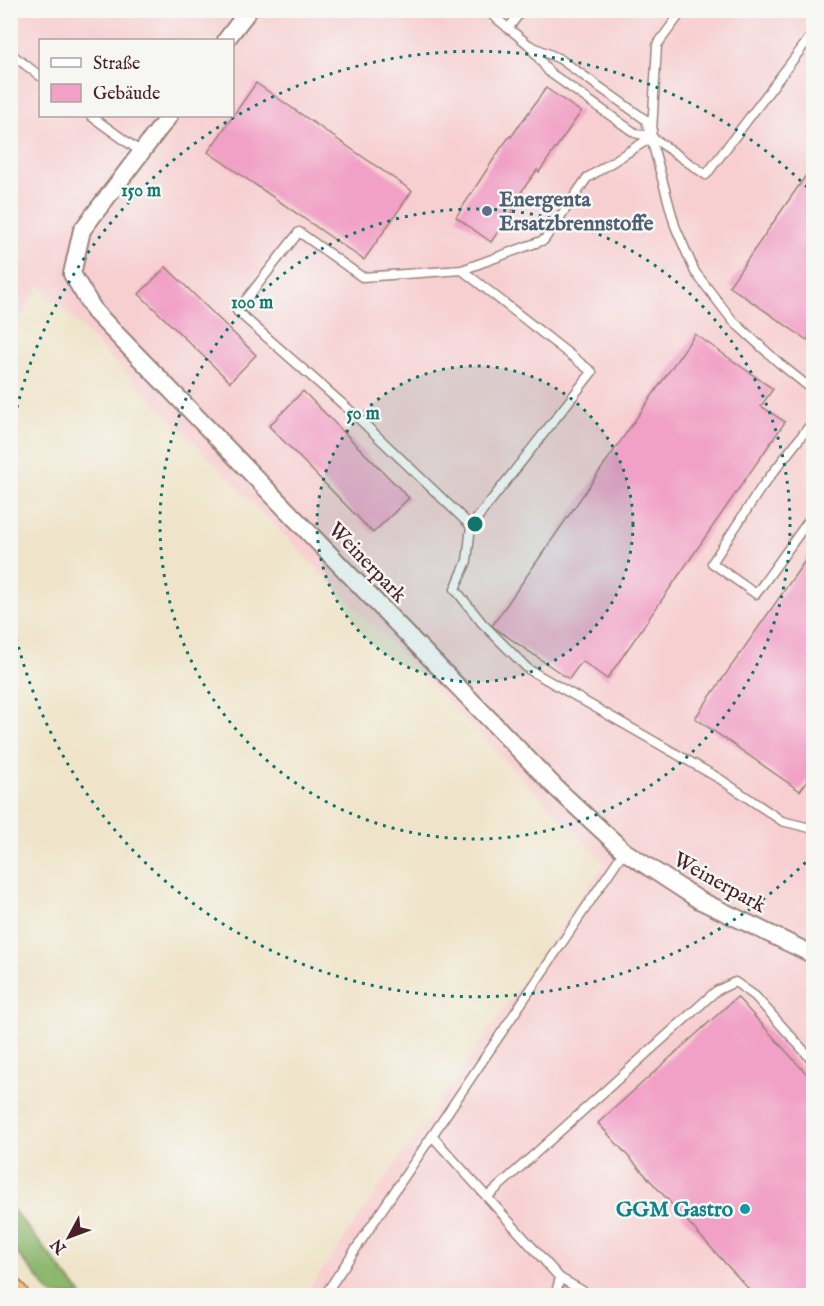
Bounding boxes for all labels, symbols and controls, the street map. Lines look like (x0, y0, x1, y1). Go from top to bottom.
legend (39, 39, 234, 117)
text: Straße (93, 53, 140, 76)
text: Gebäude (93, 83, 160, 106)
text: 150 m (121, 180, 161, 203)
place label: Energenta Ersatzbrennstoffe (499, 187, 654, 238)
marker: Energenta Ersatzbrennstoffe (480, 204, 494, 218)
text: 100 m (231, 292, 273, 315)
text: 50 m (346, 403, 380, 426)
centre of rings (465, 514, 485, 534)
street label: Weinerpark (322, 517, 413, 610)
street label: Weinerpark (668, 847, 771, 920)
place label: GGM Gastro (616, 1197, 734, 1224)
marker: GGM Gastro (738, 1202, 752, 1216)
north arrow (39, 1207, 99, 1267)
text: N (47, 1234, 72, 1258)

